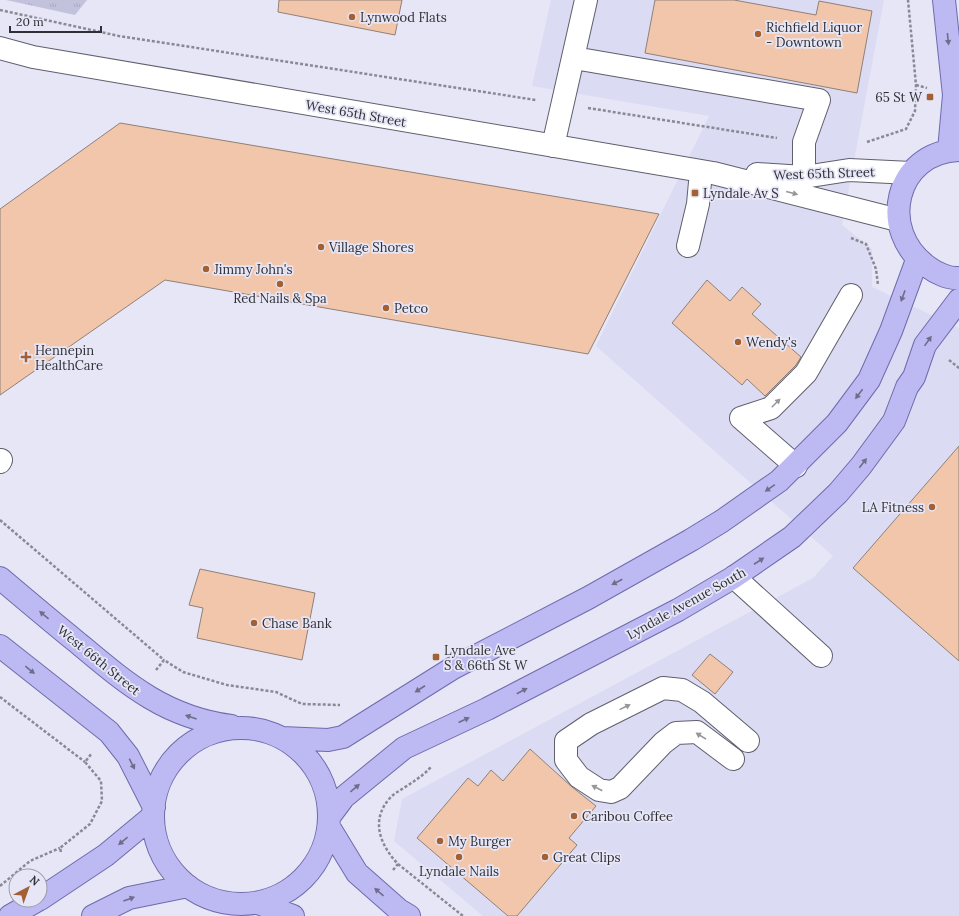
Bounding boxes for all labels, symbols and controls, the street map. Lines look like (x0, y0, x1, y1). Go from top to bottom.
scale bar (10, 8, 101, 34)
place label: Lynwood Flats (360, 9, 447, 26)
marker: Lynwood Flats (347, 12, 357, 22)
text: 20 m (16, 14, 44, 29)
place label: Richfield Liquor - Downtown (766, 19, 862, 51)
marker: Richfield Liquor - Downtown (753, 29, 763, 39)
one-way arrow (945, 33, 951, 45)
place label: 65 St W (875, 89, 923, 106)
marker: 65 St W (925, 92, 935, 102)
street label: West 65th Street (304, 96, 407, 131)
street label: West 65th Street (773, 163, 875, 184)
place label: Lyndale Av S (703, 185, 779, 202)
marker: Lyndale Av S (690, 188, 700, 198)
one-way arrow (786, 190, 798, 196)
place label: Village Shores (328, 239, 414, 256)
marker: Village Shores (316, 242, 326, 252)
place label: Jimmy John's (213, 261, 293, 278)
marker: Jimmy John's (201, 264, 211, 274)
marker: Red Nails & Spa (275, 279, 285, 289)
place label: Red Nails & Spa (233, 290, 327, 307)
one-way arrow (900, 291, 906, 303)
place label: Petco (394, 300, 429, 317)
marker: Petco (381, 303, 391, 313)
place label: Wendy's (746, 334, 797, 351)
one-way arrow (924, 335, 933, 346)
marker: Wendy's (733, 337, 743, 347)
place label: Hennepin HealthCare (35, 342, 103, 374)
marker: Hennepin HealthCare (20, 351, 32, 363)
one-way arrow (855, 388, 863, 399)
one-way arrow (771, 398, 781, 408)
one-way arrow (859, 458, 867, 468)
one-way arrow (764, 483, 775, 492)
place label: LA Fitness (862, 499, 924, 516)
marker: LA Fitness (927, 502, 937, 512)
one-way arrow (754, 557, 764, 565)
street label: Lyndale Avenue South (624, 564, 749, 643)
one-way arrow (611, 578, 622, 585)
one-way arrow (38, 611, 49, 620)
place label: Chase Bank (262, 615, 332, 632)
marker: Chase Bank (249, 618, 259, 628)
street label: West 66th Street (54, 622, 144, 699)
place label: Lyndale Ave S & 66th St W (444, 642, 528, 674)
marker: Lyndale Ave S & 66th St W (431, 652, 441, 662)
one-way arrow (25, 665, 36, 674)
one-way arrow (415, 685, 425, 693)
one-way arrow (516, 688, 528, 694)
one-way arrow (619, 704, 631, 710)
one-way arrow (184, 714, 196, 720)
one-way arrow (459, 717, 470, 723)
one-way arrow (696, 732, 706, 740)
one-way arrow (128, 758, 135, 769)
one-way arrow (350, 783, 360, 792)
one-way arrow (591, 785, 602, 791)
place label: Caribou Coffee (582, 808, 673, 825)
marker: Caribou Coffee (569, 811, 579, 821)
place label: My Burger (448, 833, 512, 850)
marker: My Burger (435, 836, 445, 846)
one-way arrow (118, 837, 129, 846)
place label: Great Clips (553, 849, 621, 866)
marker: Lyndale Nails (454, 852, 464, 862)
marker: Great Clips (540, 852, 550, 862)
place label: Lyndale Nails (419, 863, 499, 880)
north arrow (8, 868, 48, 908)
text: N (27, 872, 43, 889)
one-way arrow (374, 888, 383, 897)
one-way arrow (123, 896, 135, 902)

